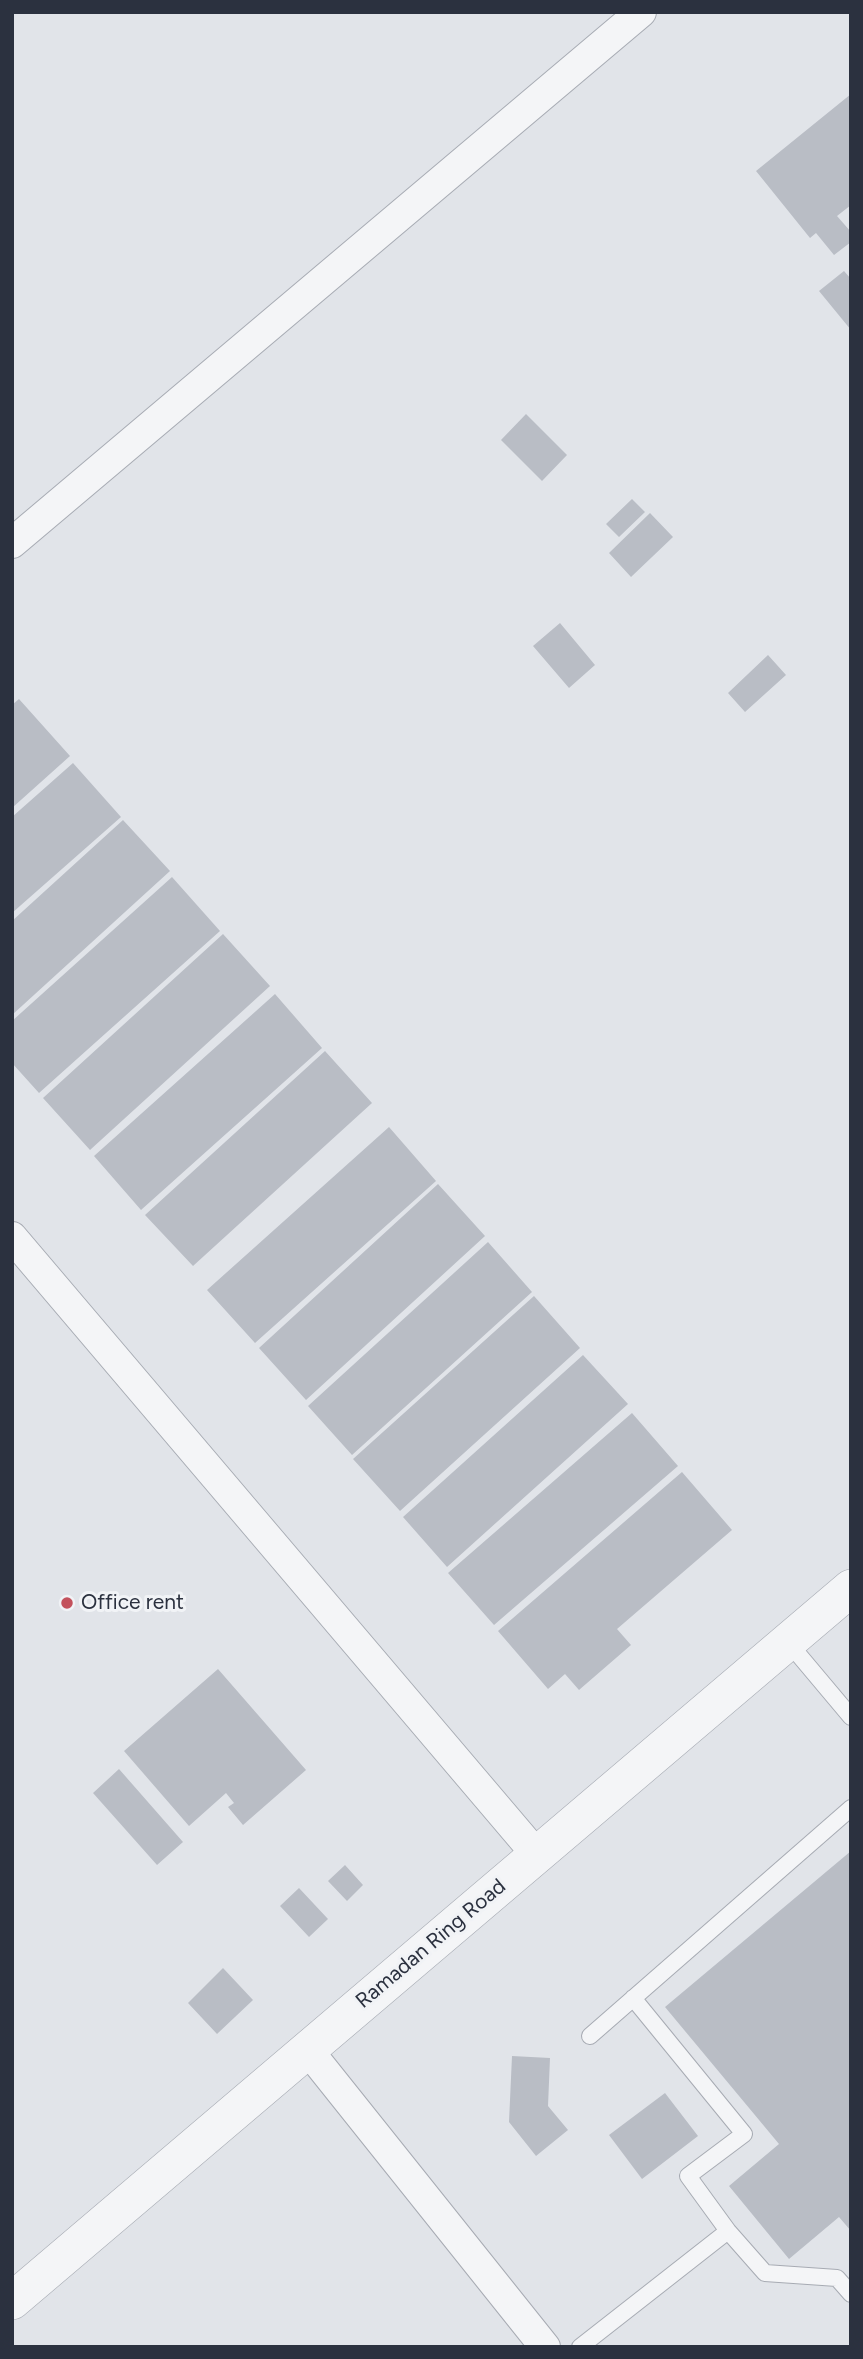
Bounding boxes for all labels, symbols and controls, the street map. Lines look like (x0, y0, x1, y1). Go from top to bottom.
place label: Office rent (81, 1590, 184, 1616)
marker: Office rent (59, 1595, 75, 1611)
street label: Ramadan Ring Road (351, 1874, 511, 2014)

